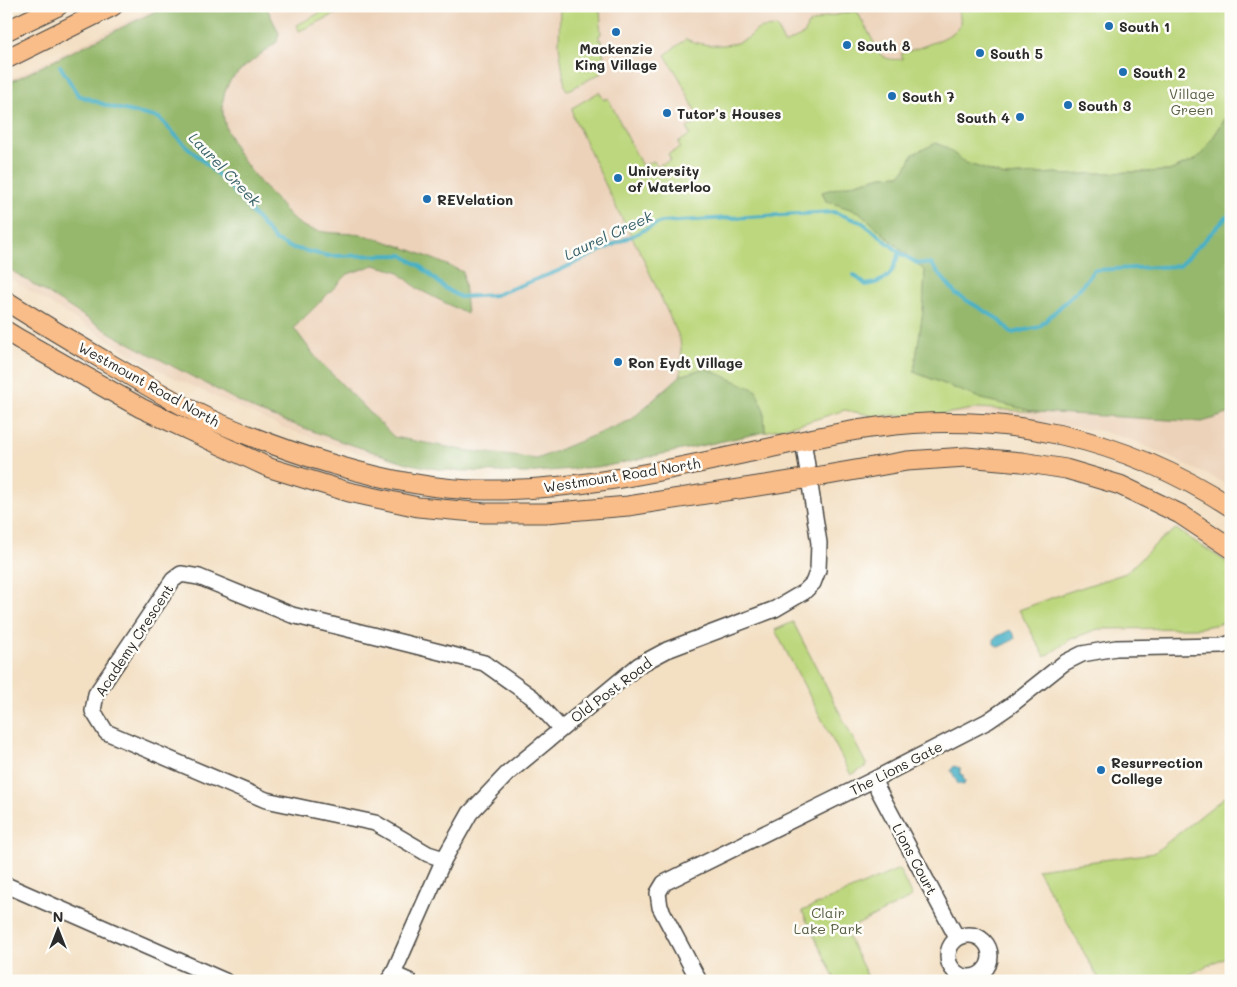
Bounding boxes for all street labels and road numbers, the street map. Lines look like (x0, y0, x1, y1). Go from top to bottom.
street label: Westmount Road North (75, 337, 223, 431)
street label: Westmount Road North (542, 453, 702, 497)
street label: Academy Crescent (91, 580, 177, 700)
street label: Old Post Road (566, 653, 656, 727)
street label: The Lions Gate (846, 736, 946, 800)
street label: Lions Court (888, 820, 942, 898)

